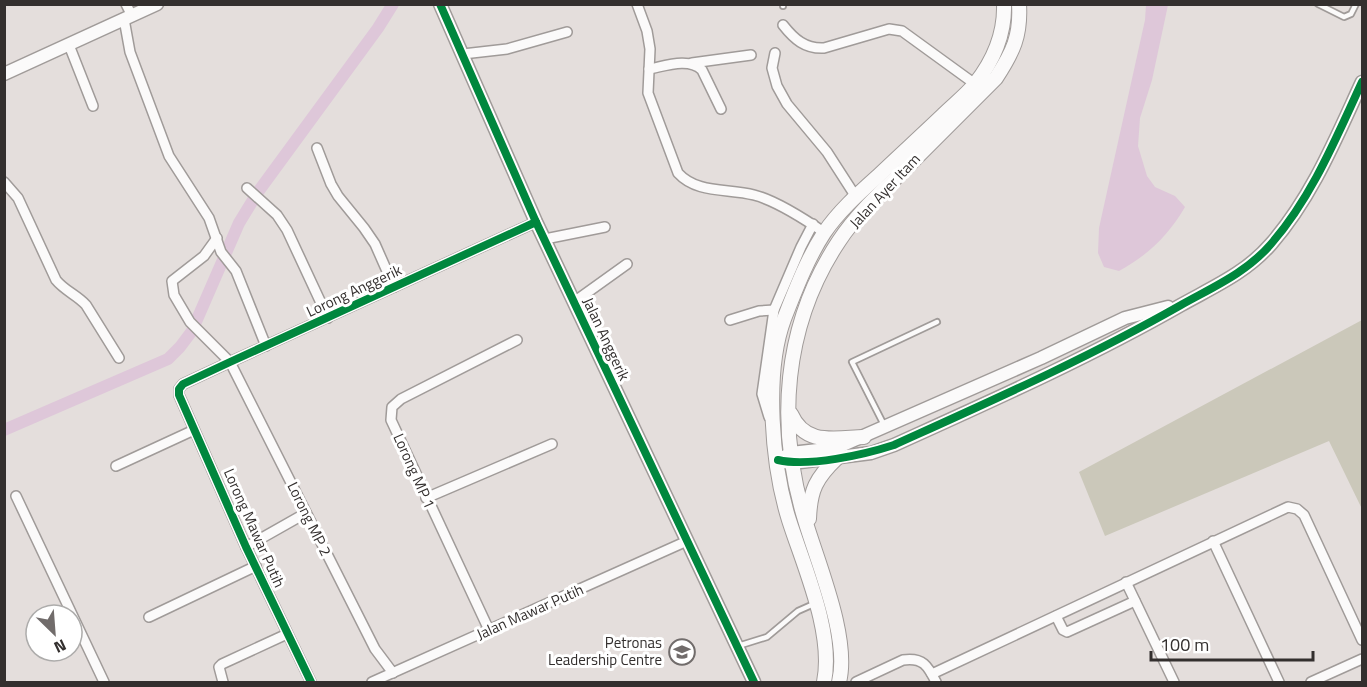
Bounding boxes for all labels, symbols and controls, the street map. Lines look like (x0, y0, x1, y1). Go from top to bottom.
street label: Jalan Ayer Itam (844, 148, 925, 233)
street label: Lorong Anggerik (302, 258, 405, 323)
street label: Jalan Anggerik (577, 293, 636, 384)
street label: Lorong MP 1 (388, 429, 441, 512)
street label: Lorong Mawar Putih (218, 465, 291, 591)
street label: Lorong MP 2 (282, 478, 337, 560)
street label: Jalan Mawar Putih (473, 578, 587, 645)
north arrow (24, 603, 84, 663)
scale bar (1151, 624, 1313, 662)
place label: Petronas Leadership Centre (548, 631, 662, 671)
text: 100 m (1160, 631, 1209, 658)
text: N (50, 633, 70, 660)
school or university icon: Petronas Leadership Centre (667, 637, 697, 667)

